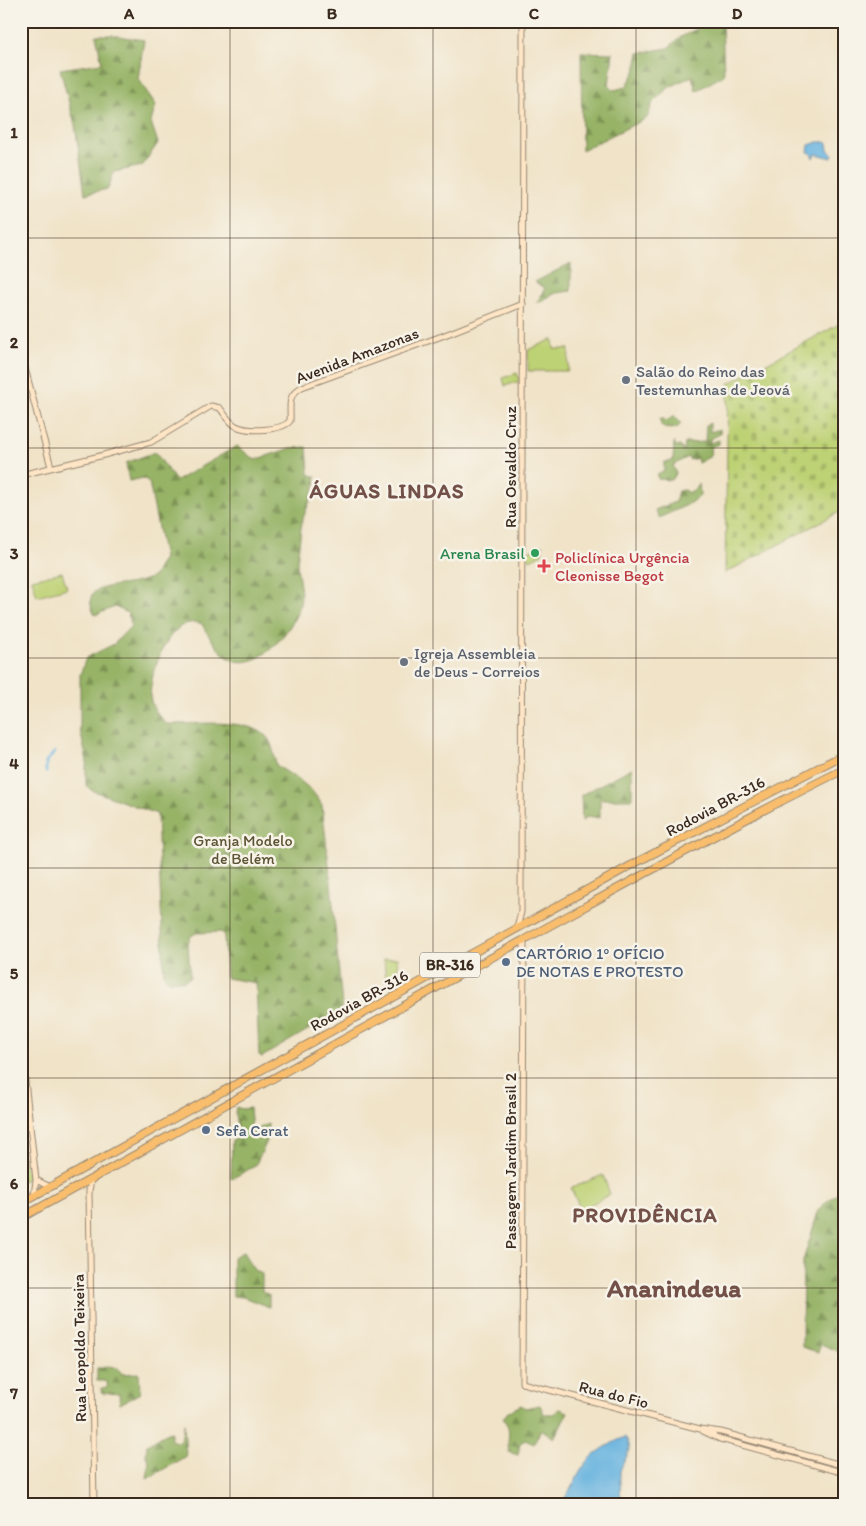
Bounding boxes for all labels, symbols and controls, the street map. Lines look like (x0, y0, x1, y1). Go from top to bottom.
text: A (123, 4, 135, 23)
text: B (327, 4, 338, 23)
text: C (529, 4, 540, 23)
text: D (732, 4, 743, 23)
text: 1 (10, 123, 18, 142)
street label: Avenida Amazonas (293, 323, 421, 388)
text: 2 (10, 333, 19, 352)
place label: Salão do Reino das Testemunhas de Jeová (636, 362, 791, 399)
marker: Salão do Reino das Testemunhas de Jeová (620, 374, 632, 386)
street label: Rua Osvaldo Cruz (501, 405, 520, 528)
district label: ÁGUAS LINDAS (309, 478, 464, 503)
text: 3 (10, 544, 19, 563)
place label: Arena Brasil (440, 544, 525, 563)
marker: Arena Brasil (529, 547, 541, 559)
place label: Policlínica Urgência Cleonisse Begot (555, 548, 690, 585)
marker: Policlínica Urgência Cleonisse Begot (537, 559, 551, 573)
place label: Igreja Assembleia de Deus - Correios (414, 644, 540, 681)
marker: Igreja Assembleia de Deus - Correios (398, 656, 410, 668)
text: 4 (9, 754, 19, 773)
street label: Rodovia BR-316 (662, 772, 768, 841)
park label: Granja Modelo de Belém (193, 831, 293, 868)
place label: CARTÓRIO 1º OFÍCIO DE NOTAS E PROTESTO (516, 944, 684, 981)
road number: BR-316 (420, 952, 480, 978)
marker: CARTÓRIO 1º OFÍCIO DE NOTAS E PROTESTO (500, 956, 512, 968)
text: 5 (10, 964, 19, 983)
street label: Rodovia BR-316 (307, 966, 412, 1035)
street label: Passagem Jardim Brasil 2 (501, 1072, 520, 1249)
place label: Sefa Cerat (216, 1121, 289, 1140)
marker: Sefa Cerat (200, 1124, 212, 1136)
text: 6 (10, 1174, 19, 1193)
district label: PROVIDÊNCIA (572, 1202, 718, 1227)
district label: Ananindeua (606, 1272, 741, 1304)
street label: Rua Leopoldo Teixeira (69, 1274, 90, 1422)
street label: Rua do Fio (577, 1377, 651, 1412)
text: 7 (9, 1384, 18, 1403)

